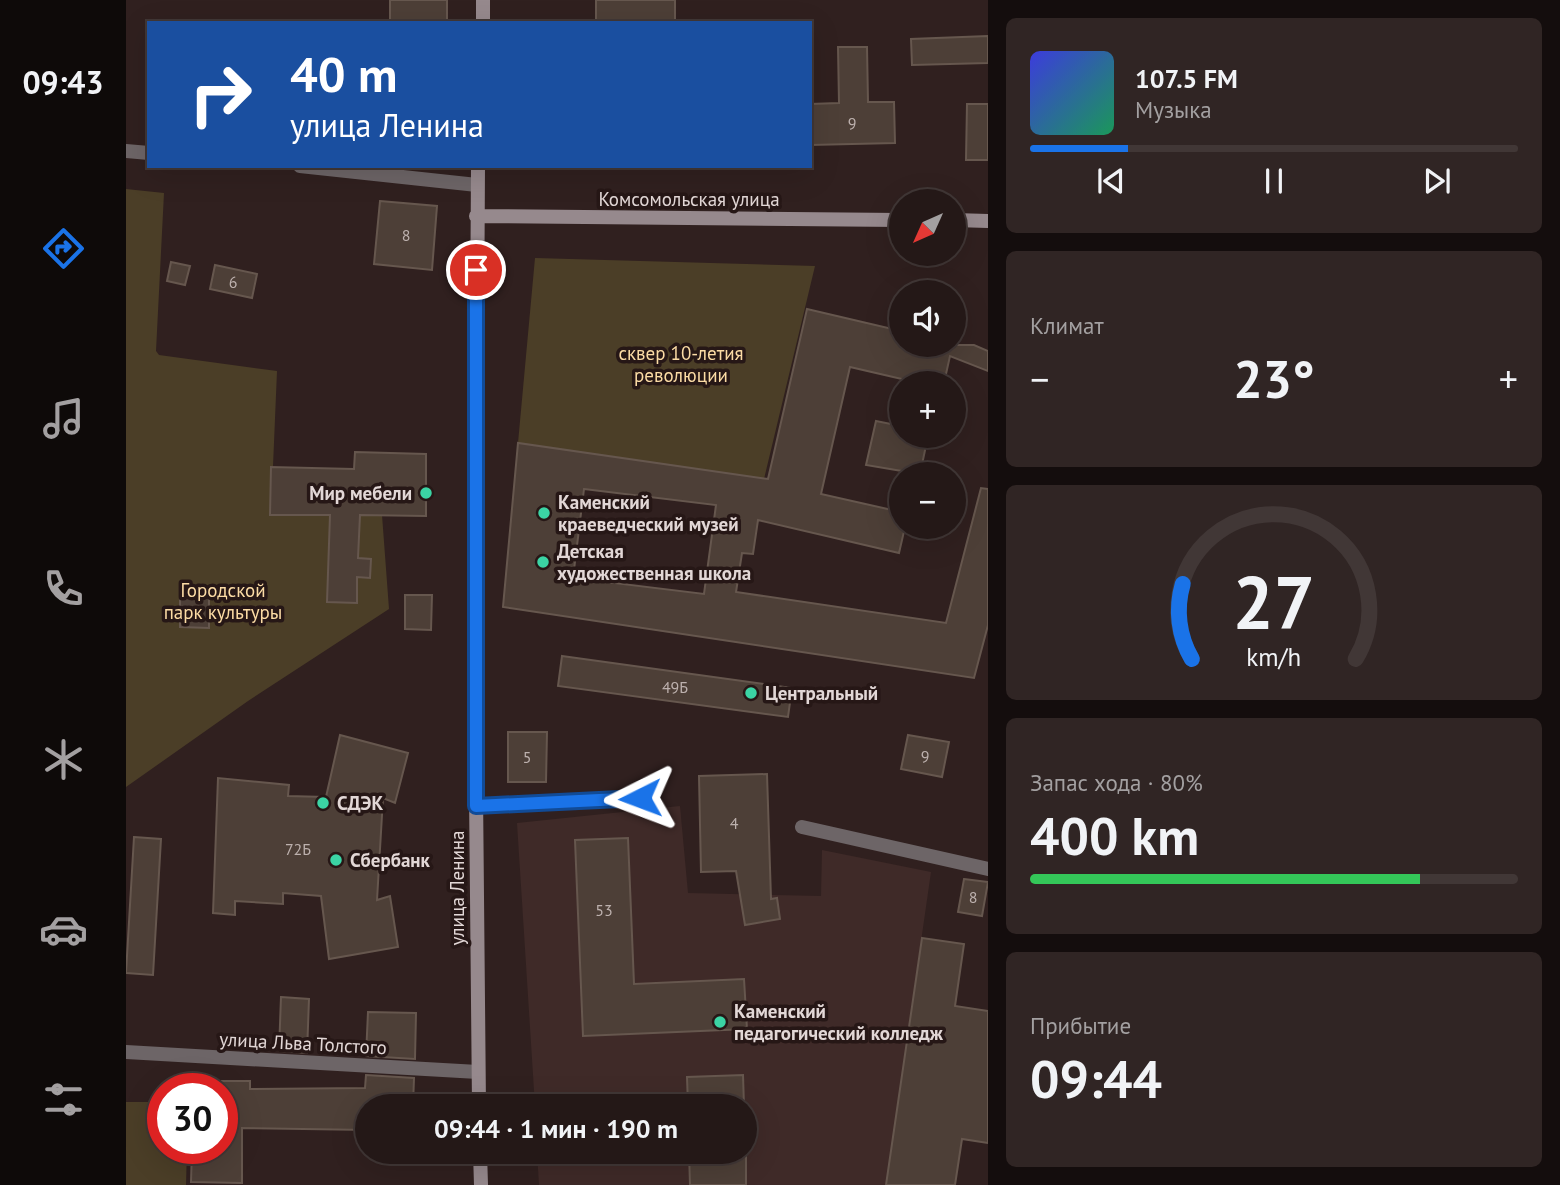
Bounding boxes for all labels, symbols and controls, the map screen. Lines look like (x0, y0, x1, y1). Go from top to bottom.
text: 40 m (290, 42, 397, 106)
icon: right (175, 49, 266, 140)
text: 09:43 (22, 61, 104, 103)
text: 107.5 FM (1135, 62, 1238, 95)
text: Музыка (1135, 95, 1212, 124)
text: улица Ленина (290, 104, 484, 146)
house number: 9 (848, 113, 856, 133)
icon: previous (1092, 162, 1130, 200)
icon: pause (1255, 162, 1293, 200)
icon: next (1418, 162, 1456, 200)
street label: Комсомольская улица (598, 187, 780, 211)
north arrow (889, 189, 966, 266)
map controls (889, 189, 966, 539)
icon: directions (39, 224, 88, 273)
house number: 8 (402, 225, 410, 245)
pin (446, 240, 506, 300)
icon: arrive (457, 251, 495, 289)
house number: 6 (229, 272, 237, 292)
button: sound (889, 280, 966, 357)
text: Климат (1030, 311, 1104, 340)
park label: сквер 10-летия революции (618, 341, 744, 387)
text: 23° (1233, 345, 1315, 412)
text: − (1030, 354, 1049, 403)
text: + (1499, 354, 1518, 403)
button: + (889, 371, 966, 448)
icon: music (39, 394, 88, 443)
button: − (889, 462, 966, 539)
place label: Мир мебели (309, 481, 412, 505)
marker: Мир мебели (418, 485, 434, 501)
place label: Каменский краеведческий музей (558, 490, 739, 536)
marker: Каменский краеведческий музей (536, 505, 552, 521)
place label: Детская художественная школа (557, 539, 751, 585)
marker: Детская художественная школа (535, 554, 551, 570)
text: 27 (1233, 555, 1315, 649)
icon: phone (39, 564, 88, 613)
park label: Городской парк культуры (164, 578, 282, 624)
text: km/h (1247, 640, 1301, 672)
house number: 49Б (662, 677, 688, 697)
place label: Центральный (765, 681, 878, 705)
marker: Центральный (743, 685, 759, 701)
icon: climate (39, 735, 88, 784)
house number: 9 (921, 746, 929, 766)
house number: 5 (523, 747, 531, 767)
position arrow (603, 761, 677, 835)
text: Запас хода · 80% (1030, 768, 1203, 797)
place label: СДЭК (337, 791, 383, 815)
marker: СДЭК (315, 795, 331, 811)
text: 400 km (1030, 802, 1199, 869)
house number: 4 (730, 813, 739, 833)
street label: улица Ленина (445, 830, 469, 946)
house number: 72Б (285, 839, 311, 859)
place label: Сбербанк (350, 848, 431, 872)
marker: Сбербанк (328, 852, 344, 868)
house number: 8 (969, 887, 977, 907)
house number: 53 (595, 900, 613, 920)
icon: car (39, 905, 88, 954)
place label: Каменский педагогический колледж (734, 999, 944, 1045)
text: Прибытие (1030, 1011, 1131, 1040)
marker: Каменский педагогический колледж (712, 1014, 728, 1030)
street label: улица Льва Толстого (219, 1027, 387, 1059)
text: 09:44 (1030, 1045, 1162, 1112)
speed limit sign: 30 (147, 1073, 238, 1164)
icon: filters (39, 1075, 88, 1124)
text: 09:44 · 1 мин · 190 m (434, 1112, 678, 1145)

